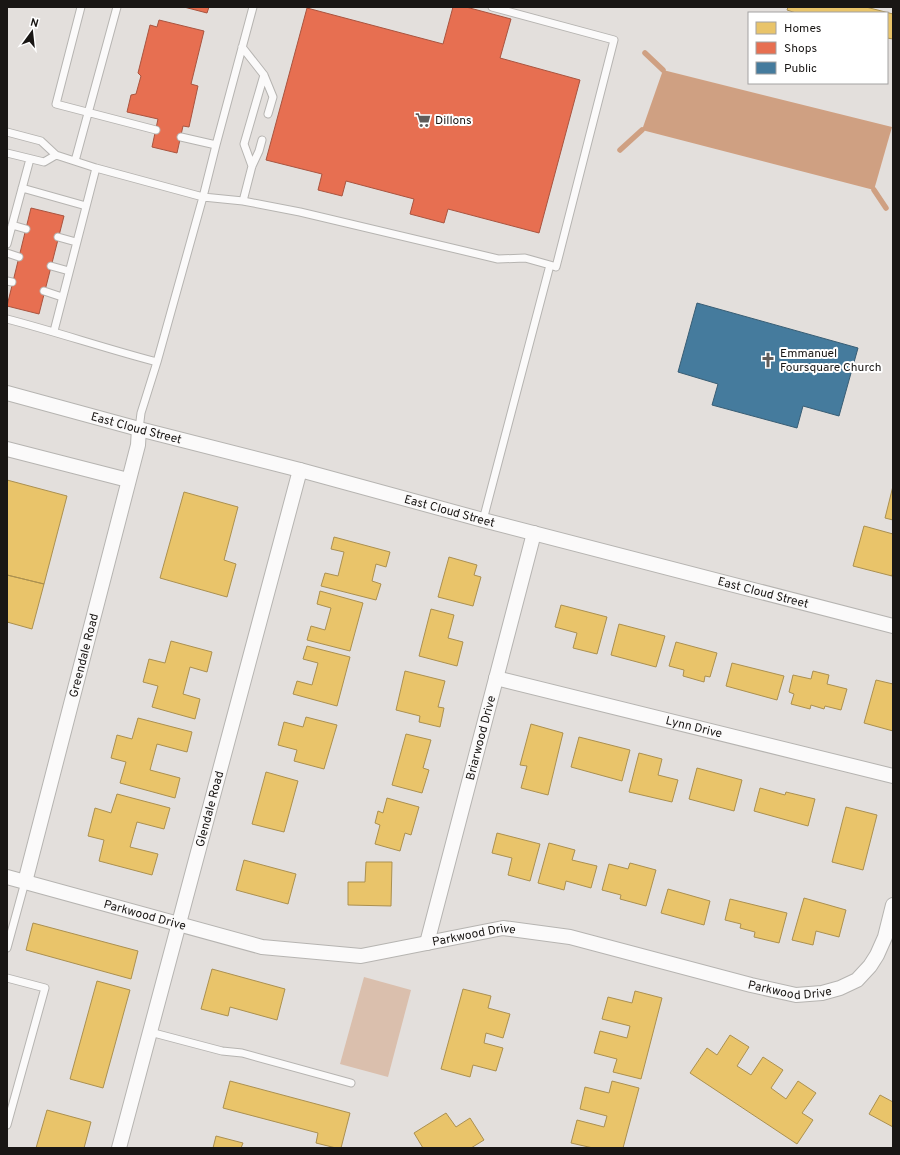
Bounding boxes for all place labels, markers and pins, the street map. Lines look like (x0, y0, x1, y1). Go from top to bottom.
supermarket icon: Dillons (414, 111, 432, 129)
place label: Dillons (435, 113, 472, 129)
place label: Emmanuel Foursquare Church (780, 346, 882, 376)
church icon: Emmanuel Foursquare Church (759, 351, 777, 369)

